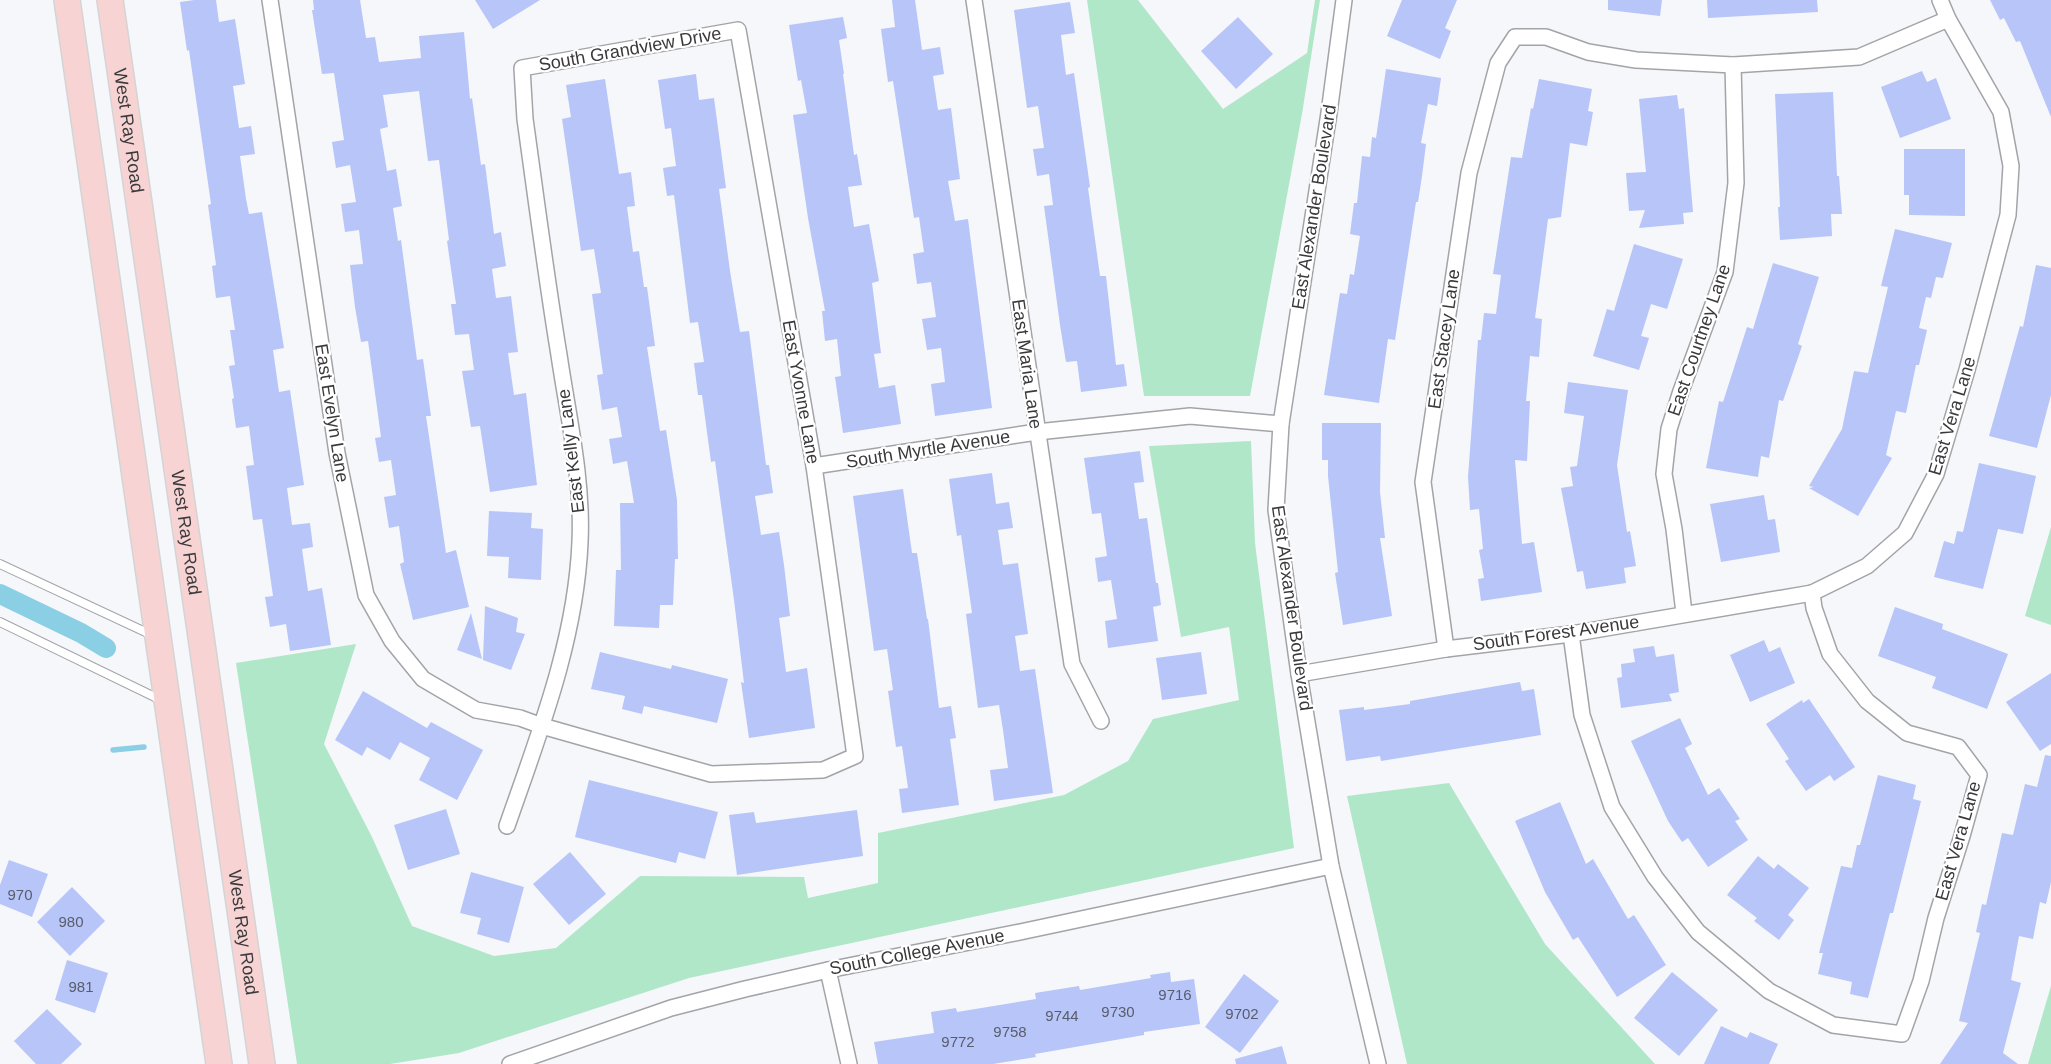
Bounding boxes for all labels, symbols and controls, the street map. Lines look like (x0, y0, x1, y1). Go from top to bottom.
street label: South Grandview Drive (537, 23, 723, 75)
street label: West Ray Road (110, 67, 147, 194)
street label: East Alexander Boulevard (1288, 103, 1340, 311)
street label: East Courtney Lane (1664, 262, 1734, 418)
street label: East Stacey Lane (1424, 268, 1464, 410)
street label: East Maria Lane (1008, 298, 1046, 430)
street label: East Yvonne Lane (778, 318, 824, 466)
street label: East Evelyn Lane (311, 342, 353, 484)
street label: East Vera Lane (1924, 354, 1980, 478)
street label: East Kelly Lane (553, 388, 589, 514)
street label: South Myrtle Avenue (845, 426, 1011, 472)
street label: West Ray Road (167, 469, 205, 596)
street label: East Alexander Boulevard (1268, 504, 1316, 712)
street label: South Forest Avenue (1472, 611, 1640, 655)
street label: East Vera Lane (1931, 779, 1985, 903)
street label: West Ray Road (224, 869, 262, 996)
house number: 970 (7, 886, 33, 903)
house number: 980 (58, 913, 84, 930)
street label: South College Avenue (828, 925, 1006, 979)
house number: 981 (68, 978, 94, 995)
house number: 9716 (1158, 986, 1192, 1003)
house number: 9730 (1101, 1003, 1135, 1020)
house number: 9702 (1225, 1005, 1259, 1022)
house number: 9744 (1045, 1007, 1079, 1024)
house number: 9758 (993, 1023, 1027, 1040)
house number: 9772 (941, 1033, 975, 1050)

